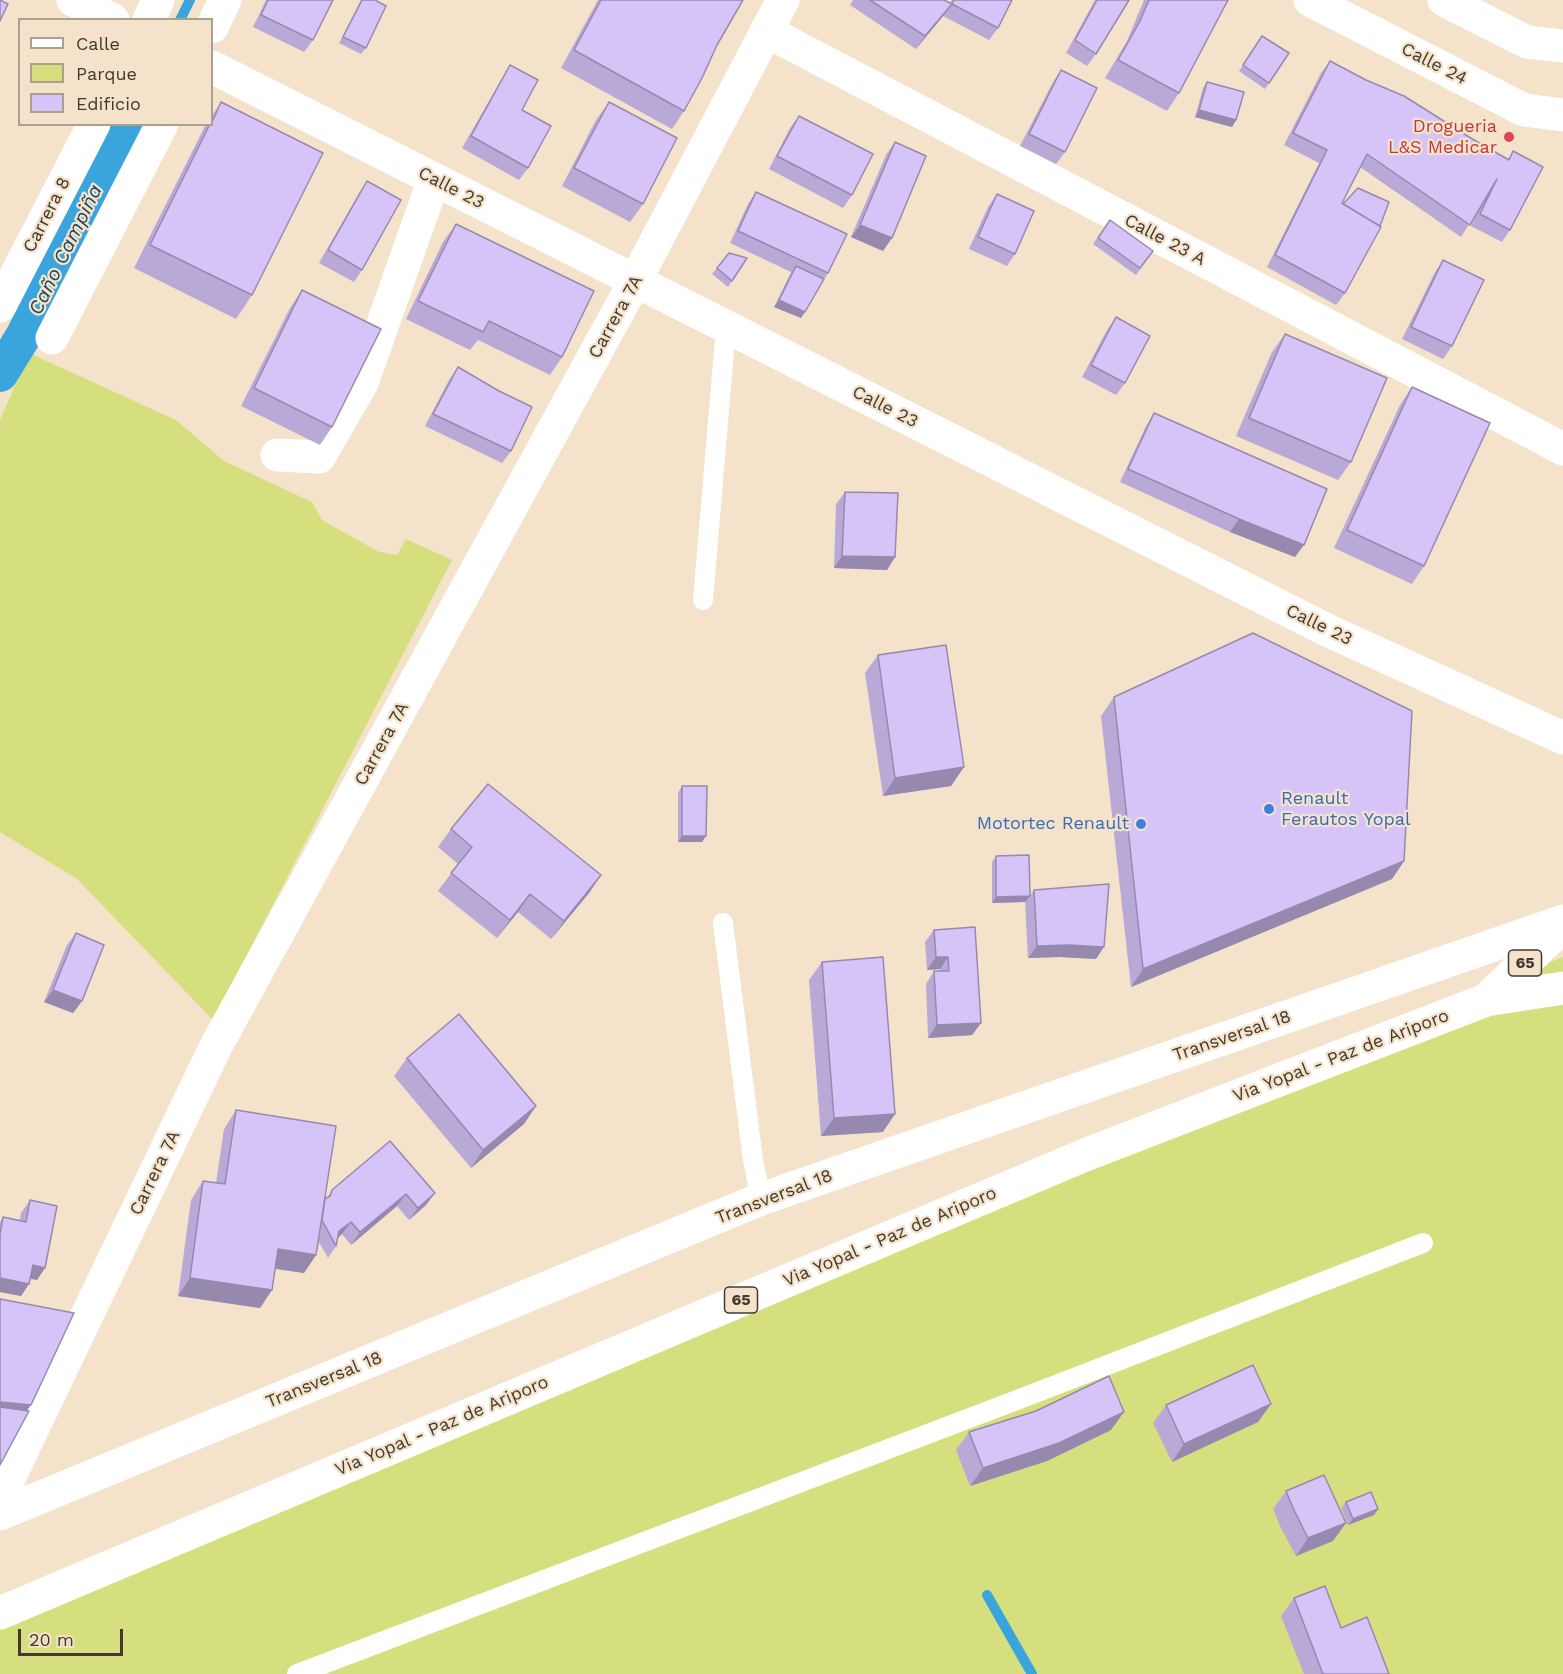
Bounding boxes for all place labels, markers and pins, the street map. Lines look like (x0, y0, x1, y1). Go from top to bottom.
place label: Drogueria L&S Medicar (1388, 116, 1497, 158)
marker: Drogueria L&S Medicar (1502, 130, 1516, 144)
place label: Renault Ferautos Yopal (1281, 788, 1411, 830)
marker: Renault Ferautos Yopal (1262, 802, 1276, 816)
place label: Motortec Renault (977, 813, 1129, 835)
marker: Motortec Renault (1134, 817, 1148, 831)

